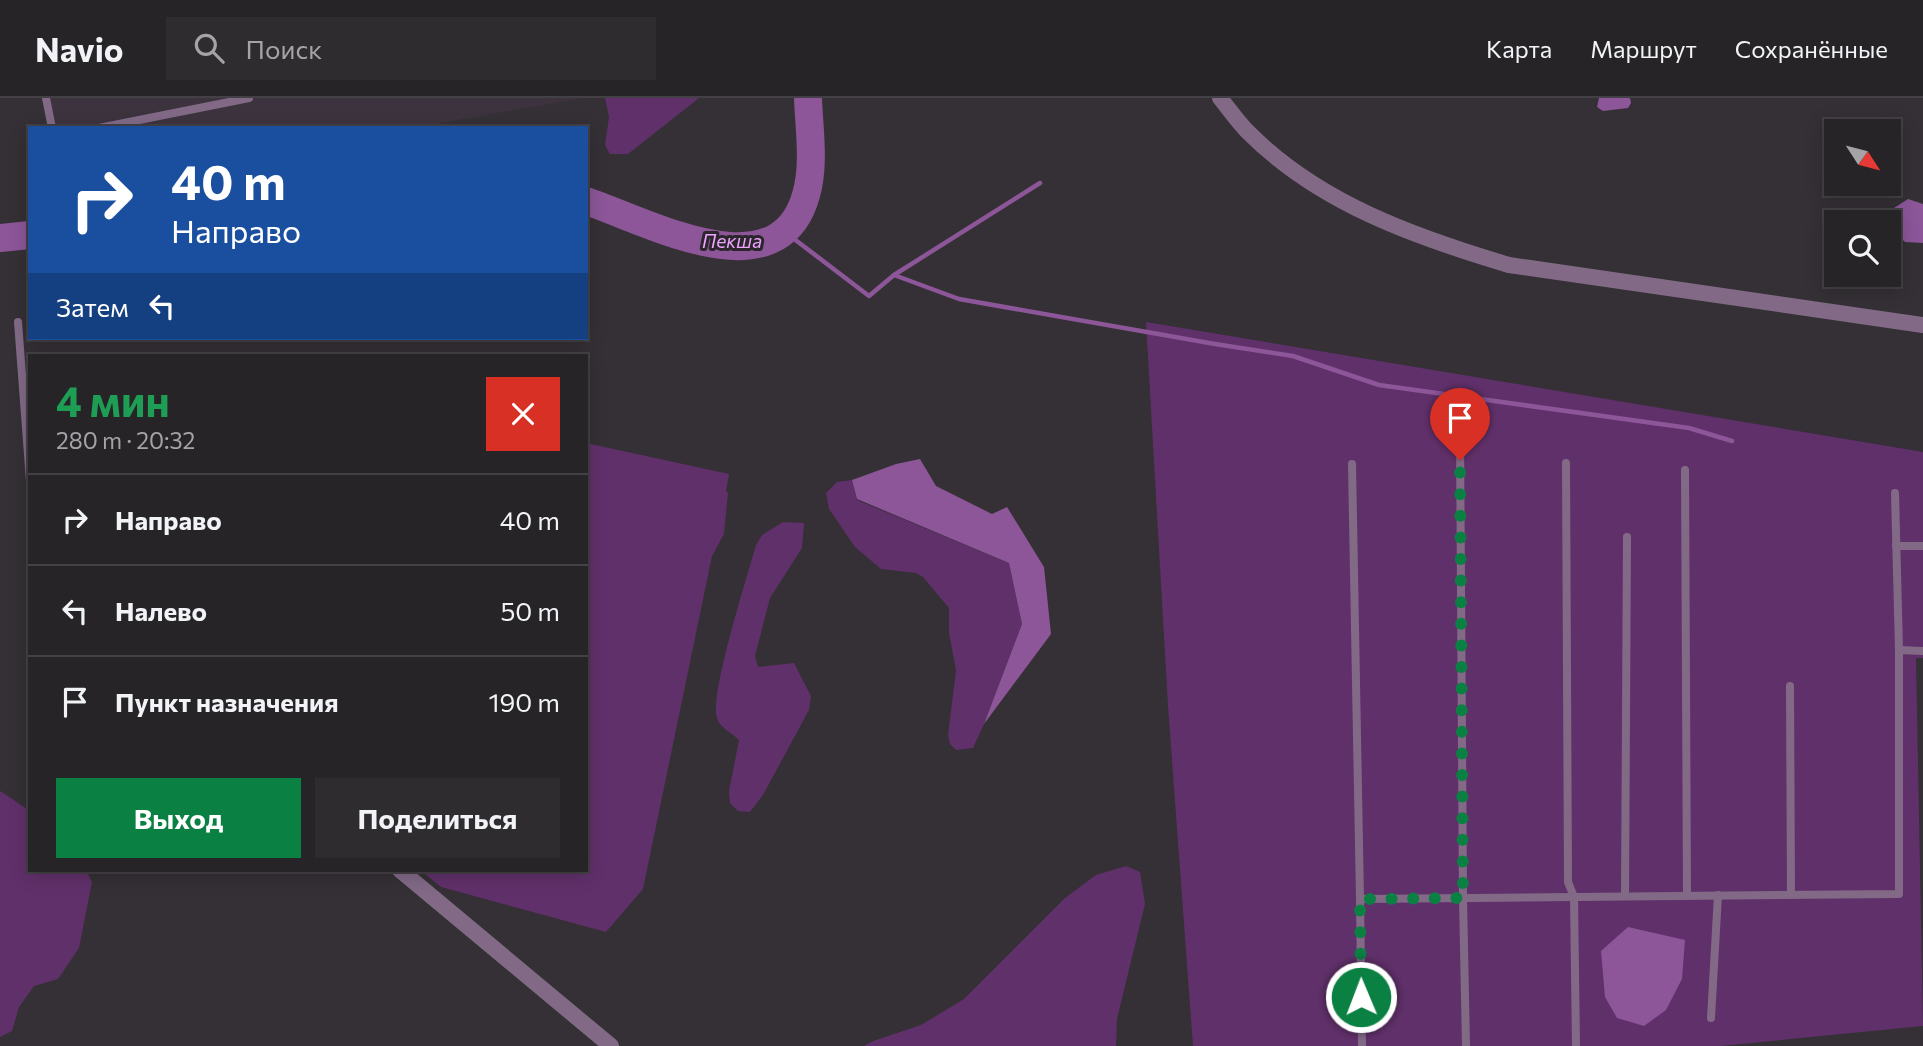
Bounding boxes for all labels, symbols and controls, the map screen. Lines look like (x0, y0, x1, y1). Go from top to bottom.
search box (166, 17, 656, 80)
text: Navio (35, 28, 124, 69)
icon: search (190, 29, 228, 67)
text: Поиск (246, 33, 322, 64)
text: Карта (1486, 34, 1552, 63)
text: Маршрут (1590, 34, 1697, 63)
text: Сохранённые (1735, 34, 1888, 63)
north arrow (1824, 119, 1900, 196)
map controls (1824, 119, 1901, 287)
text: 40 m (171, 150, 286, 210)
icon: right (56, 154, 147, 245)
text: Направо (171, 210, 301, 250)
button: search (1824, 210, 1901, 287)
water label: Пекша (702, 229, 762, 252)
icon: left (143, 287, 181, 325)
text: Затем (56, 291, 129, 322)
text: 4 мин (56, 374, 170, 426)
button: close (486, 377, 560, 451)
pin (1430, 388, 1490, 460)
icon: arrive (1441, 399, 1479, 437)
text: 280 m · 20:32 (56, 426, 195, 454)
icon: right (56, 501, 94, 539)
text: Направо (115, 504, 222, 535)
text: 40 m (500, 504, 560, 535)
icon: left (56, 592, 94, 630)
text: Налево (115, 595, 207, 626)
text: 50 m (500, 595, 560, 626)
icon: arrive (56, 683, 94, 721)
text: Пункт назначения (115, 686, 339, 717)
text: 190 m (488, 686, 560, 717)
button: Выход (56, 778, 301, 858)
button: Поделиться (315, 778, 560, 858)
position arrow (1324, 960, 1398, 1034)

